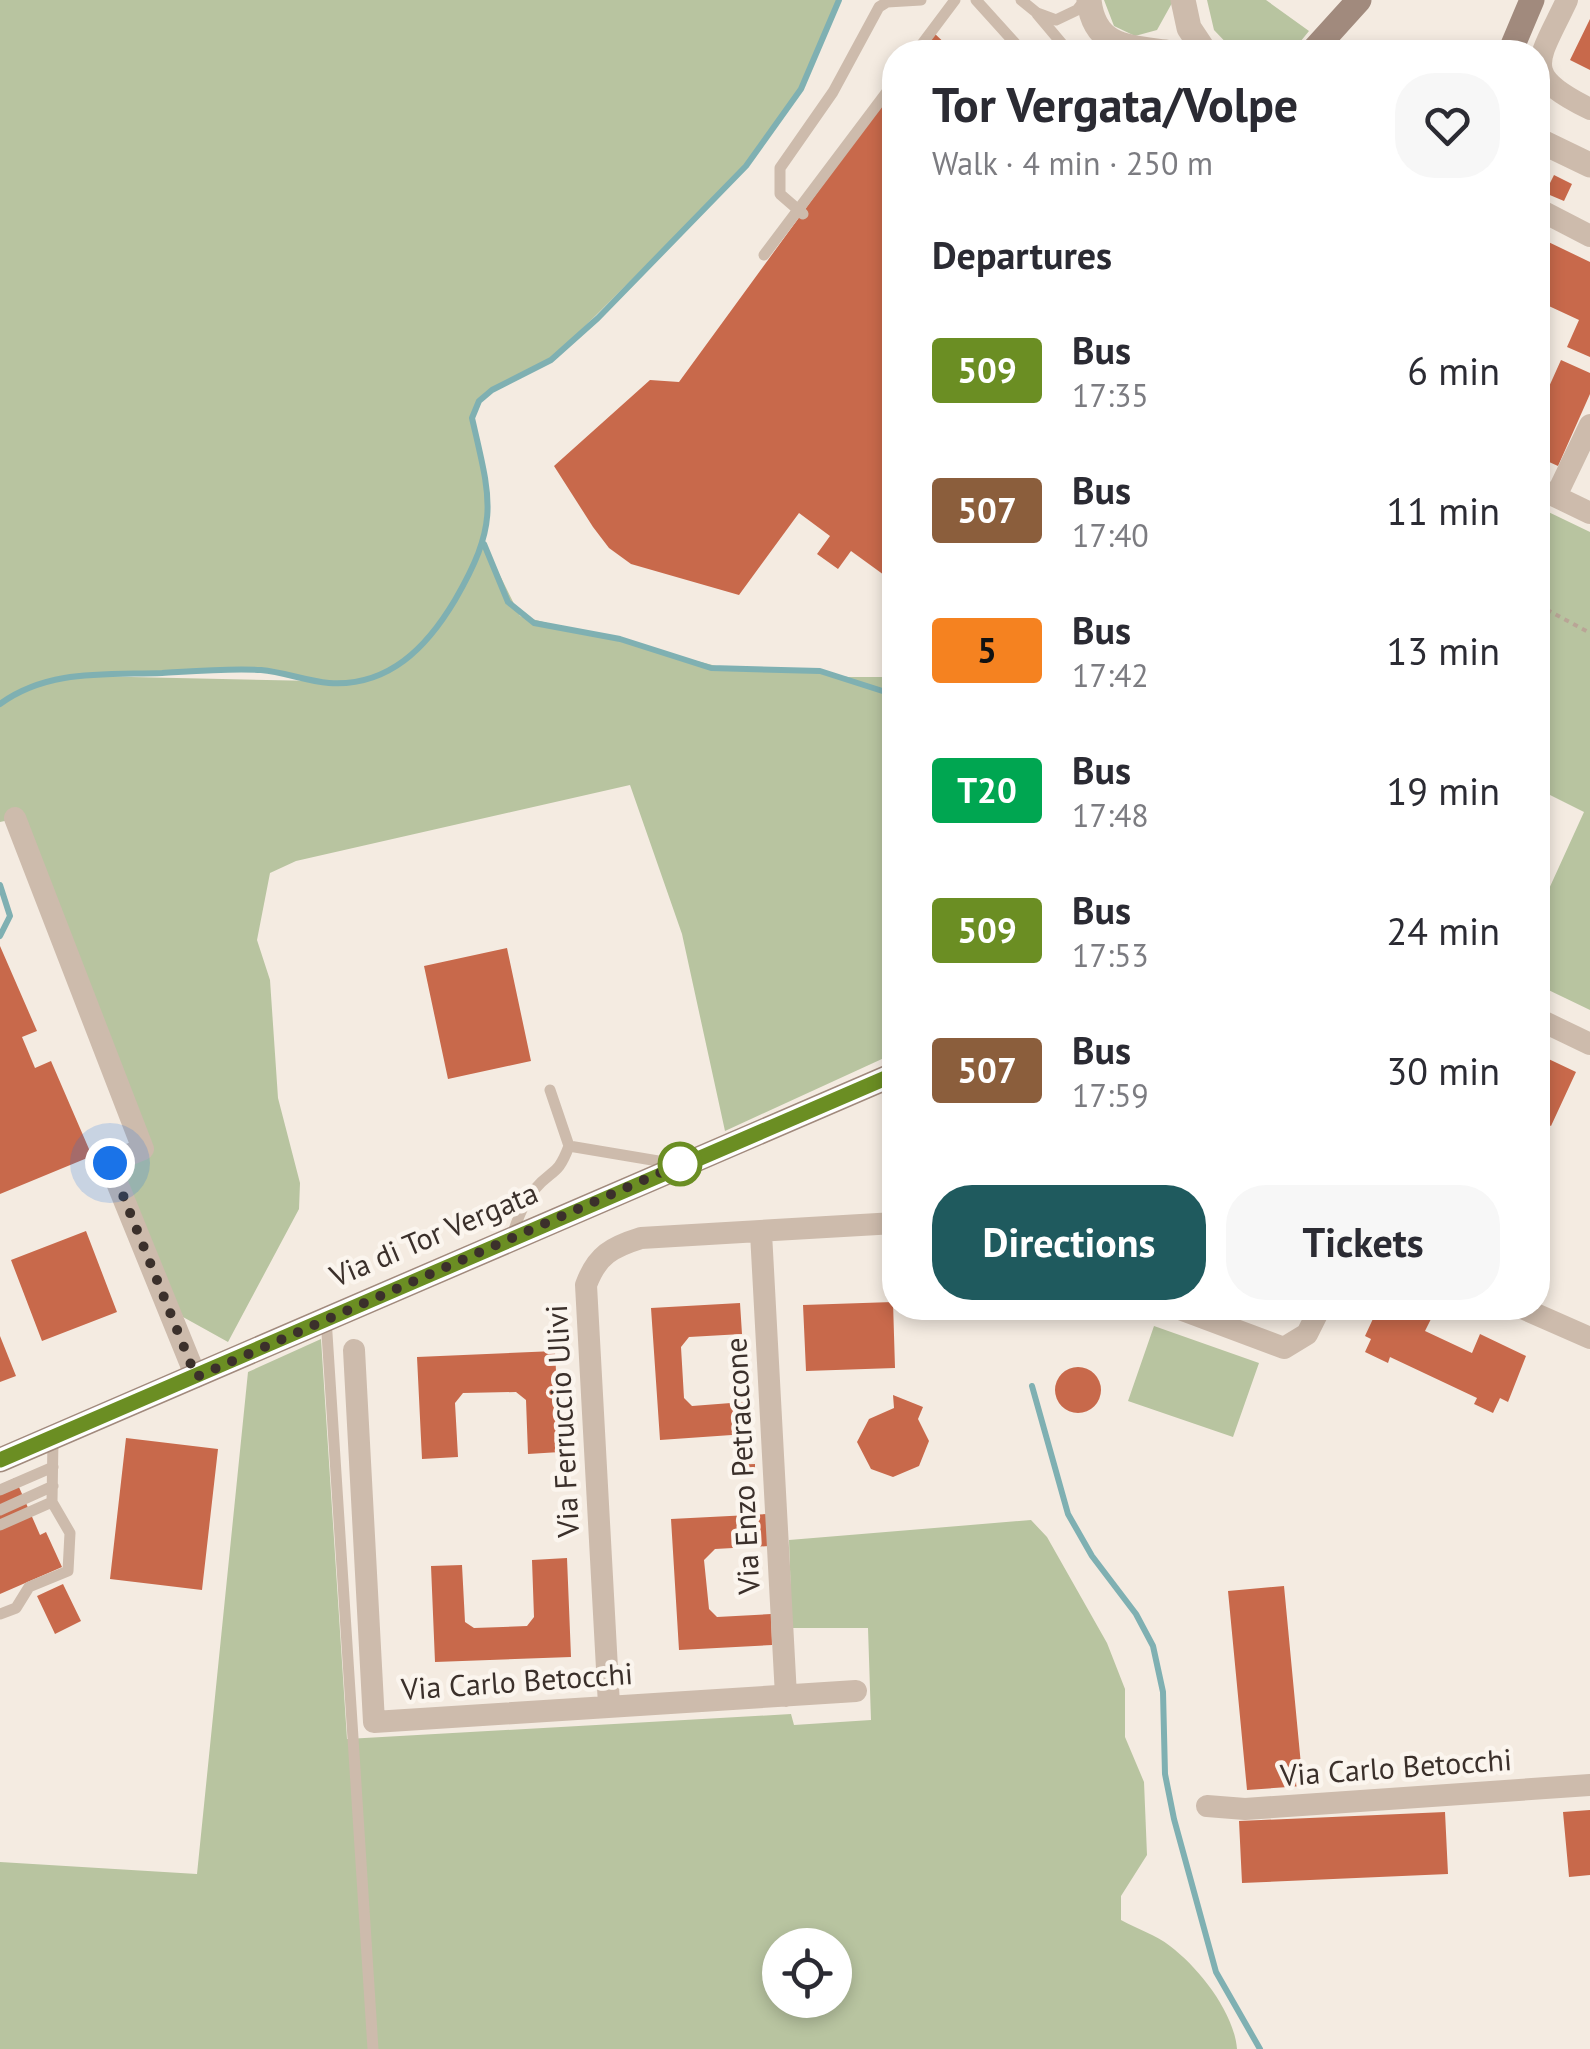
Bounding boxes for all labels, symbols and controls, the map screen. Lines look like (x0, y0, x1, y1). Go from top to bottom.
text: Tor Vergata/Volpe (932, 73, 1298, 135)
button: heart (1395, 73, 1500, 178)
text: Walk · 4 min · 250 m (932, 142, 1213, 184)
text: Departures (932, 230, 1112, 279)
text: Bus (1072, 325, 1131, 374)
text: 6 min (1407, 346, 1500, 395)
text: 509 (957, 347, 1017, 393)
text: 17:35 (1072, 374, 1149, 416)
text: Bus (1072, 465, 1131, 514)
text: 11 min (1387, 486, 1500, 535)
text: 507 (957, 487, 1017, 533)
text: 17:40 (1072, 514, 1149, 556)
text: Bus (1072, 605, 1131, 654)
text: 13 min (1387, 626, 1500, 675)
text: 5 (977, 627, 997, 673)
text: 17:42 (1072, 654, 1149, 696)
text: Bus (1072, 745, 1131, 794)
text: 19 min (1387, 766, 1500, 815)
text: T20 (957, 767, 1017, 813)
text: 17:48 (1072, 794, 1149, 836)
text: Bus (1072, 885, 1131, 934)
text: 24 min (1387, 906, 1500, 955)
text: 509 (957, 907, 1017, 953)
text: 17:53 (1072, 934, 1149, 976)
text: Bus (1072, 1025, 1131, 1074)
text: 30 min (1387, 1046, 1500, 1095)
text: 507 (957, 1047, 1017, 1093)
text: 17:59 (1072, 1074, 1149, 1116)
your location (85, 1138, 135, 1188)
unlabelled marker (659, 1143, 701, 1185)
street label: Via di Tor Vergata (323, 1172, 543, 1295)
button: Directions (932, 1185, 1206, 1300)
button: Tickets (1226, 1185, 1500, 1300)
street label: Via Ferruccio Ulivi (536, 1304, 587, 1539)
street label: Via Enzo Petraccone (715, 1337, 768, 1596)
street label: Via Carlo Betocchi (399, 1653, 634, 1708)
street label: Via Carlo Betocchi (1278, 1739, 1513, 1794)
map controls (762, 1928, 852, 2018)
button: locate (762, 1928, 852, 2018)

